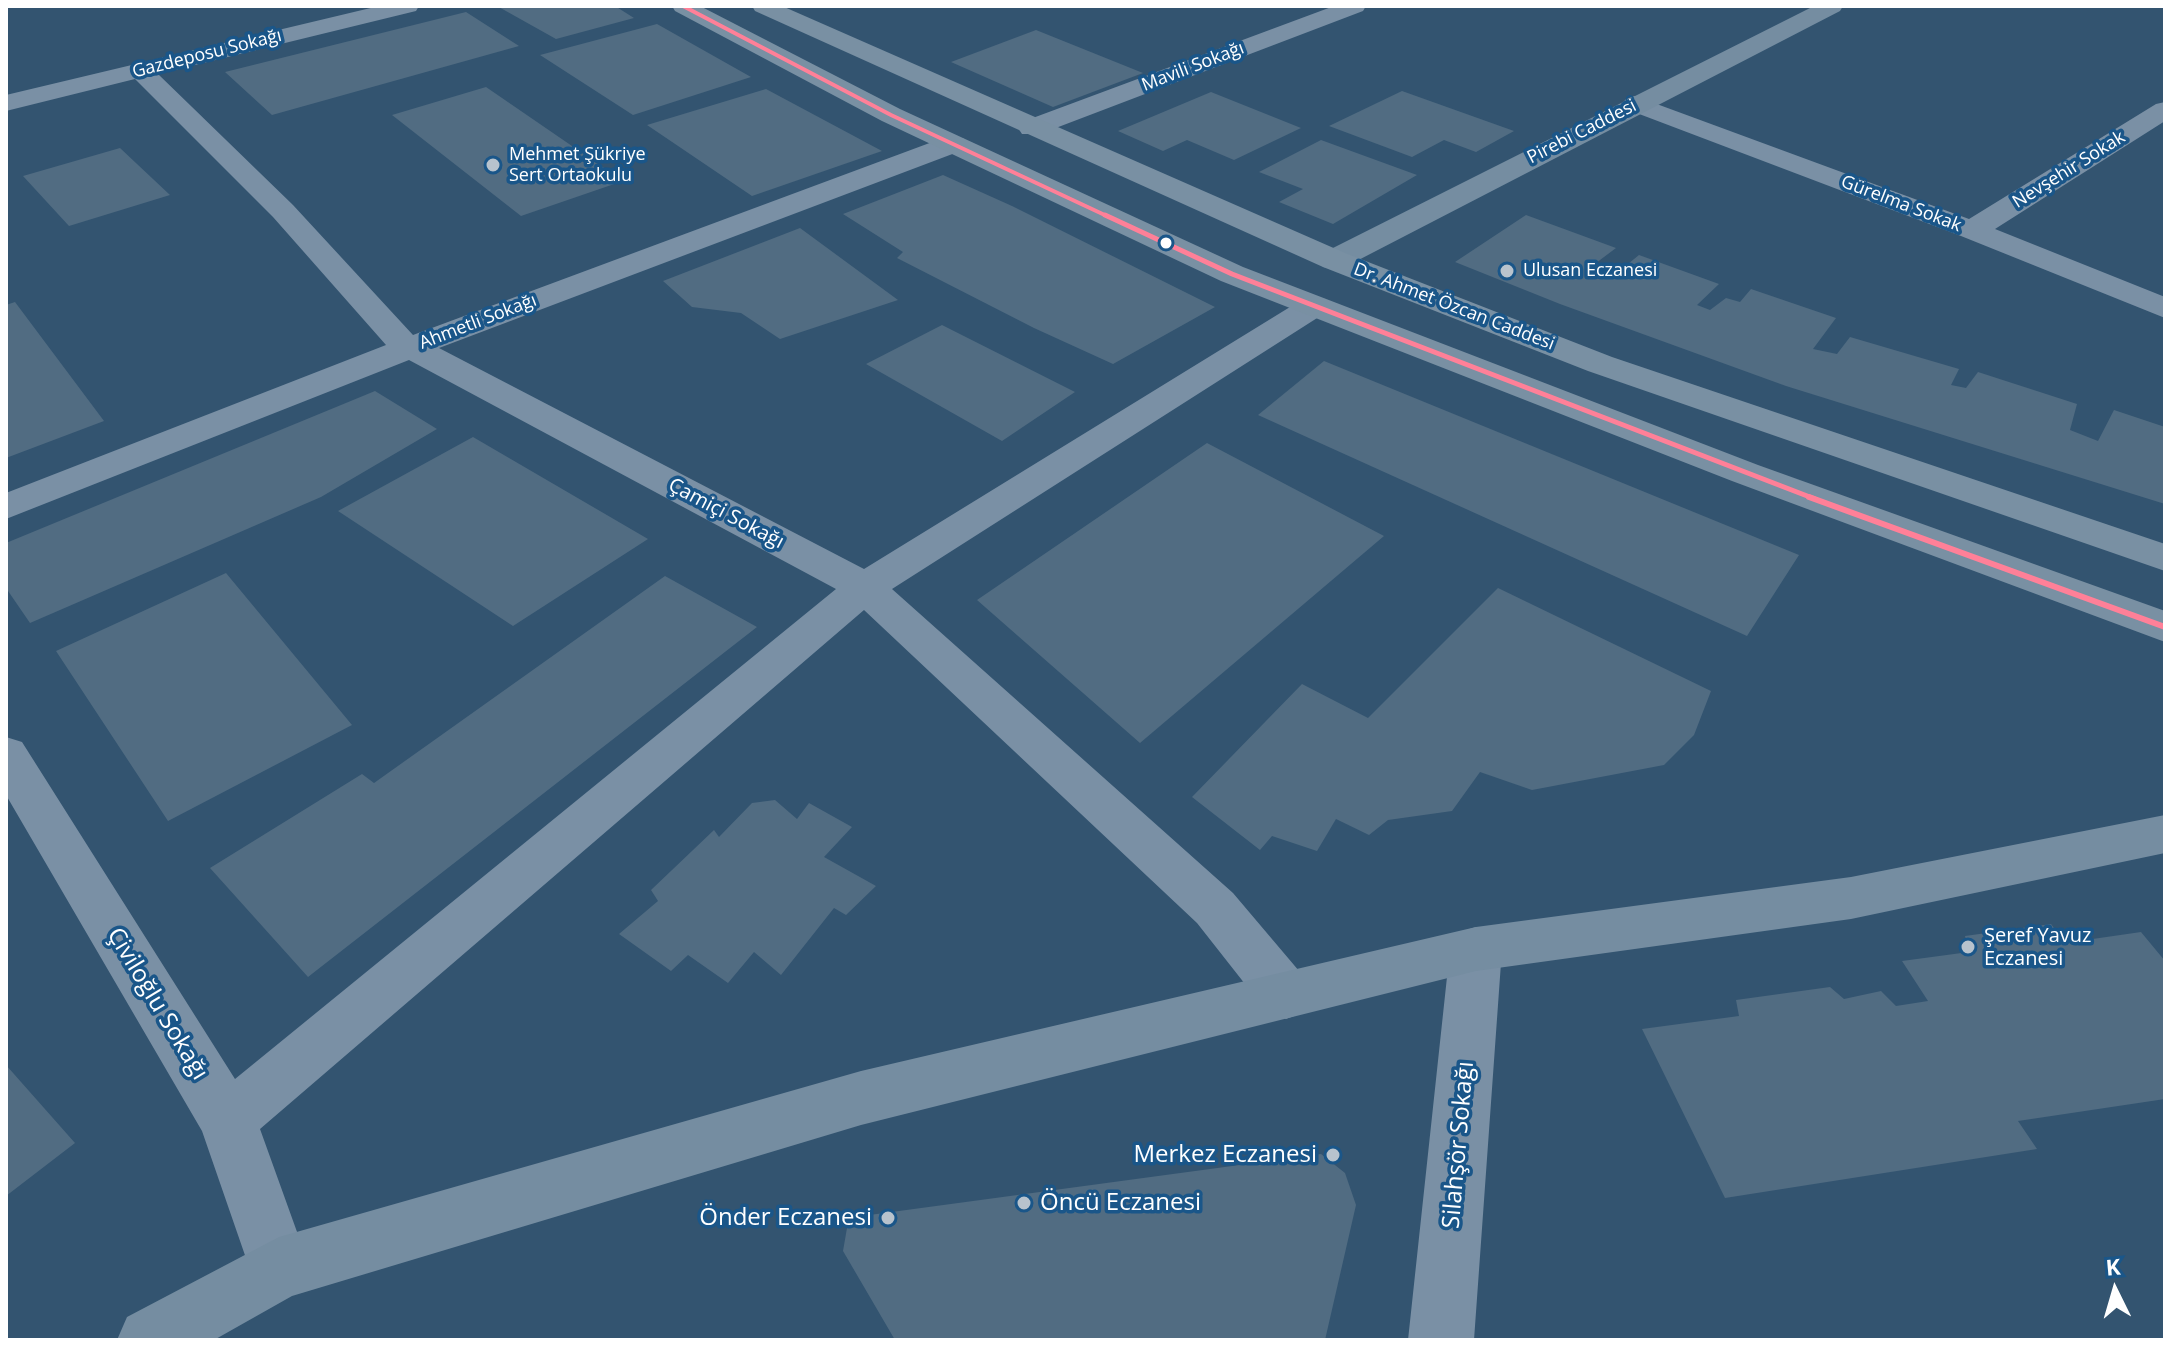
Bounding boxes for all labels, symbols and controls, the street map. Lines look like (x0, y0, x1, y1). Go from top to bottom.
street label: Gazdeposu Sokağı (130, 25, 284, 83)
street label: Mavili Sokağı (1139, 38, 1247, 96)
street label: Pirebi Caddesi (1524, 95, 1640, 169)
street label: Nevşehir Sokak (2009, 127, 2129, 213)
place label: Mehmet Şükriye Sert Ortaokulu (509, 144, 646, 186)
marker: Mehmet Şükriye Sert Ortaokulu (484, 156, 502, 174)
street label: Gürelma Sokak (1838, 171, 1964, 237)
unlabelled marker (1158, 235, 1174, 251)
street label: Dr. Ahmet Özcan Caddesi (1350, 259, 1558, 355)
place label: Ulusan Eczanesi (1523, 260, 1657, 282)
marker: Ulusan Eczanesi (1498, 262, 1516, 280)
street label: Ahmetli Sokağı (416, 290, 540, 354)
street label: Çamiçi Sokağı (664, 473, 788, 555)
street label: Çiviloğlu Sokağı (100, 923, 214, 1085)
place label: Şeref Yavuz Eczanesi (1984, 924, 2091, 971)
marker: Şeref Yavuz Eczanesi (1959, 938, 1977, 956)
street label: Silahşör Sokağı (1437, 1060, 1481, 1230)
place label: Merkez Eczanesi (1133, 1141, 1317, 1169)
marker: Merkez Eczanesi (1324, 1146, 1342, 1164)
place label: Öncü Eczanesi (1040, 1189, 1201, 1217)
marker: Öncü Eczanesi (1015, 1194, 1033, 1212)
place label: Önder Eczanesi (699, 1204, 872, 1232)
marker: Önder Eczanesi (879, 1209, 897, 1227)
north arrow (2075, 1250, 2155, 1330)
text: K (2104, 1251, 2121, 1282)

